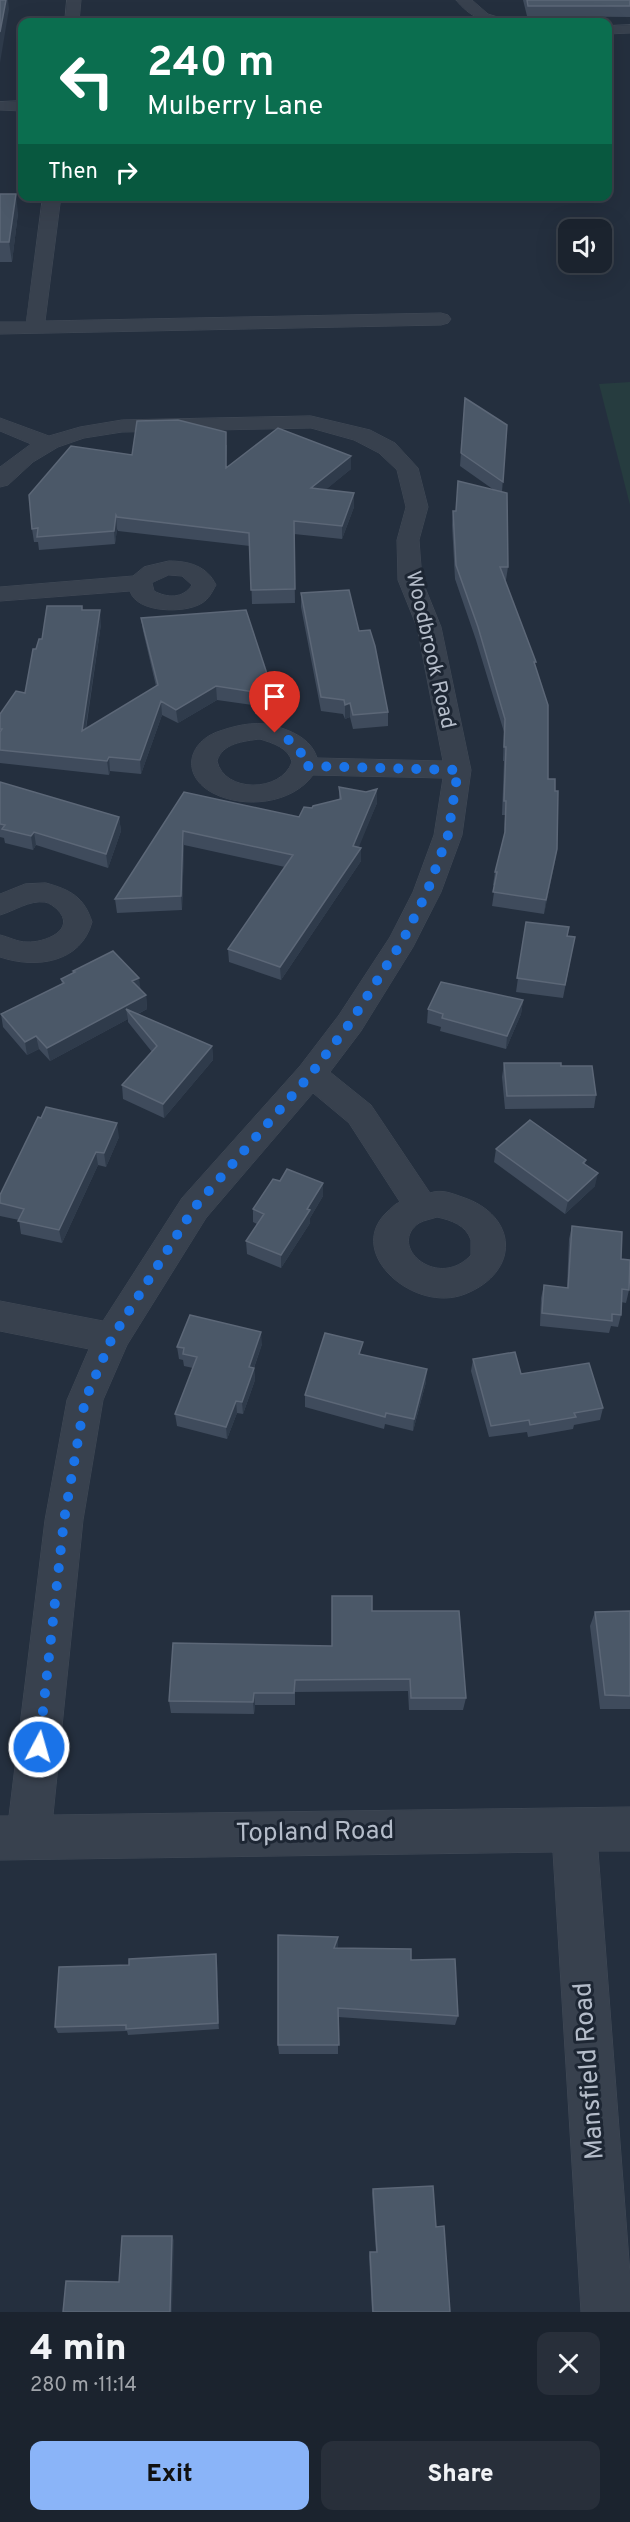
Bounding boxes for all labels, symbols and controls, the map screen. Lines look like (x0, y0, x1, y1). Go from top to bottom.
text: 240 m (147, 38, 275, 91)
icon: left (48, 42, 126, 120)
text: Mulberry Lane (147, 90, 323, 124)
icon: right (110, 156, 143, 189)
text: Then (48, 159, 98, 186)
map controls (558, 219, 612, 273)
button: sound (558, 219, 612, 273)
street label: Woodbrook Road (399, 569, 461, 731)
pin (249, 671, 300, 733)
icon: arrive (258, 680, 291, 713)
position arrow (7, 1715, 71, 1779)
street label: Topland Road (235, 1815, 395, 1851)
street label: Mansfield Road (567, 1981, 613, 2161)
text: 4 min (30, 2327, 127, 2373)
button: close (537, 2332, 600, 2395)
text: 280 m · 11:14 (30, 2373, 137, 2399)
button: Exit (30, 2441, 309, 2510)
button: Share (321, 2441, 600, 2510)

